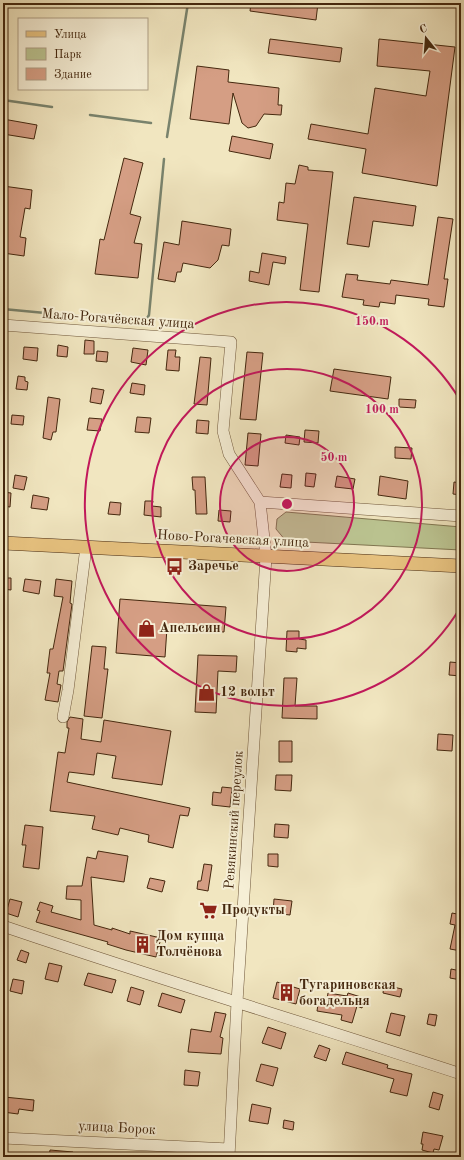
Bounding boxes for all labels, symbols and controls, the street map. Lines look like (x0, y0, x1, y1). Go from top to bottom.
legend (18, 18, 148, 90)
north arrow (406, 18, 446, 58)
text: С (418, 24, 429, 36)
text: Улица (54, 29, 87, 41)
text: Парк (54, 49, 82, 61)
text: Здание (54, 69, 92, 81)
street label: Мало-Рогачёвская улица (41, 307, 195, 331)
text: 150 m (355, 315, 389, 328)
text: 100 m (365, 404, 399, 416)
text: 50 m (321, 451, 348, 464)
centre of rings (280, 497, 294, 511)
street label: Ново-Рогачевская улица (157, 528, 309, 550)
bus stop icon: Заречье (165, 556, 185, 576)
place label: Заречье (188, 559, 239, 573)
shop icon: Апельсин (136, 618, 156, 638)
place label: Апельсин (159, 621, 221, 635)
shop icon: 12 вольт (197, 682, 217, 702)
place label: 12 вольт (220, 685, 275, 699)
street label: Ревякинский переулок (222, 750, 246, 890)
supermarket icon: Продукты (198, 900, 218, 920)
place label: Продукты (221, 903, 285, 917)
place label: Дом купца Толчёнова (156, 929, 224, 959)
building icon: Дом купца Толчёнова (133, 934, 153, 954)
place label: Тугариновская богадельня (299, 978, 396, 1008)
building icon: Тугариновская богадельня (276, 983, 296, 1003)
street label: улица Борок (78, 1119, 156, 1137)

